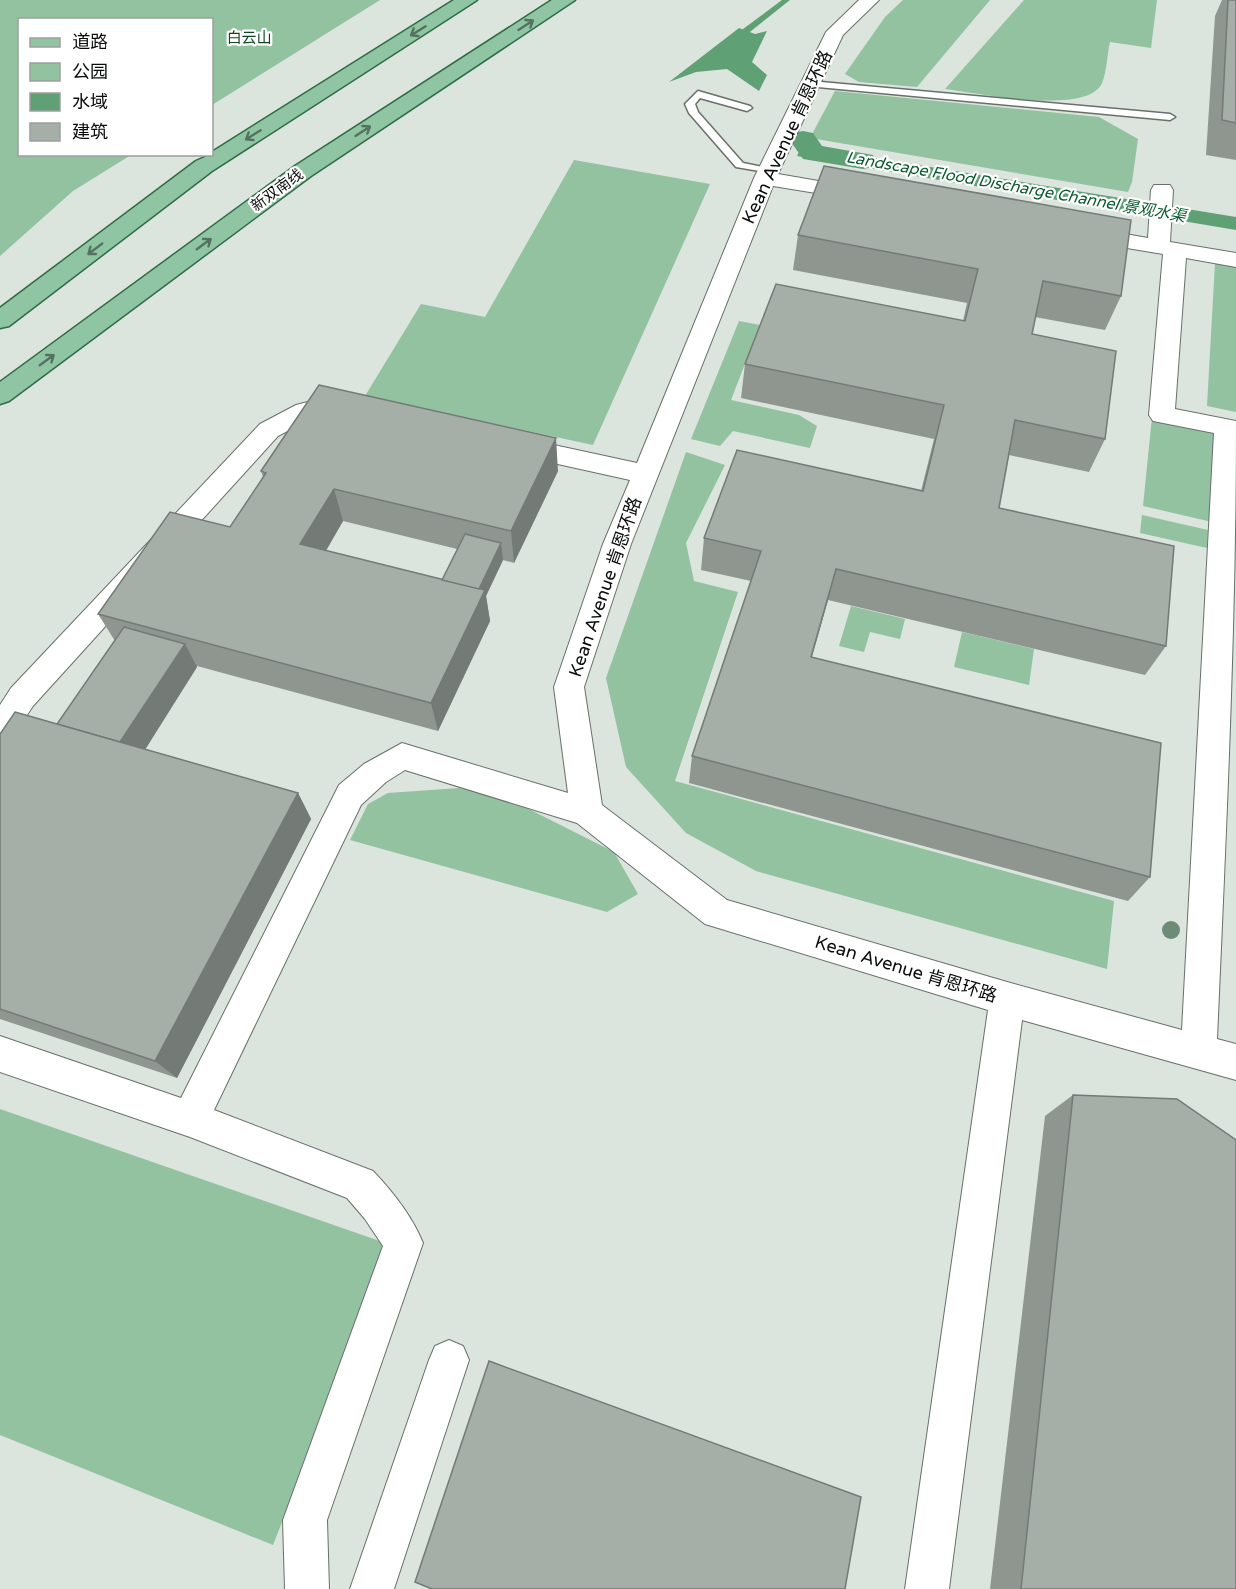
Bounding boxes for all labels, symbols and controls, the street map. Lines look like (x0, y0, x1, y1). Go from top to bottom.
legend (18, 18, 213, 156)
one-way arrow (518, 19, 534, 31)
one-way arrow (410, 26, 427, 38)
park label: 白云山 (226, 29, 272, 47)
text: 道路 (72, 31, 108, 53)
street label: Kean Avenue 肯恩环路 (737, 47, 837, 227)
text: 公园 (72, 61, 108, 83)
text: 水域 (72, 91, 108, 113)
text: 建筑 (72, 121, 108, 143)
one-way arrow (354, 125, 371, 137)
one-way arrow (245, 130, 262, 142)
water label: Landscape Flood Discharge Channel 景观水渠 (845, 147, 1189, 227)
street label: 新双南线 (247, 165, 307, 215)
one-way arrow (195, 238, 211, 250)
one-way arrow (87, 243, 103, 255)
one-way arrow (39, 353, 55, 366)
street label: Kean Avenue 肯恩环路 (564, 494, 646, 680)
street label: Kean Avenue 肯恩环路 (812, 931, 1000, 1007)

